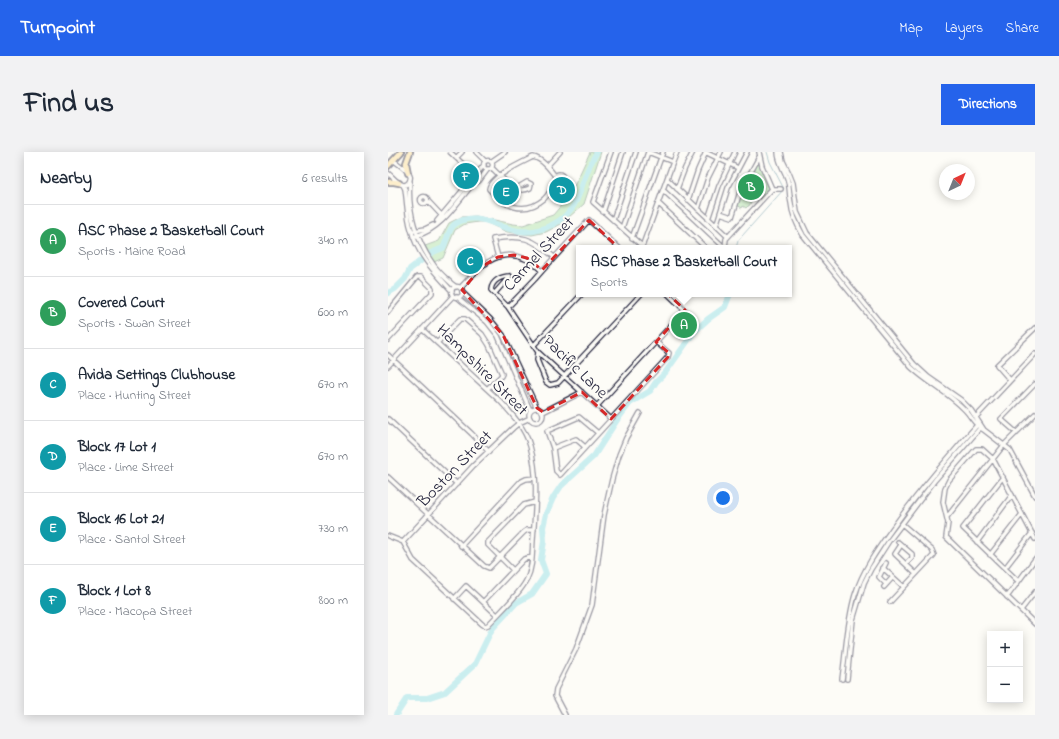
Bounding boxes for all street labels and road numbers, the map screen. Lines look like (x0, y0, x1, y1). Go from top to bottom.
street label: Carmel Street (498, 211, 581, 297)
street label: Hampshire Street (430, 318, 534, 422)
street label: Pacific Lane (537, 329, 614, 405)
street label: Boston Street (411, 425, 499, 514)

